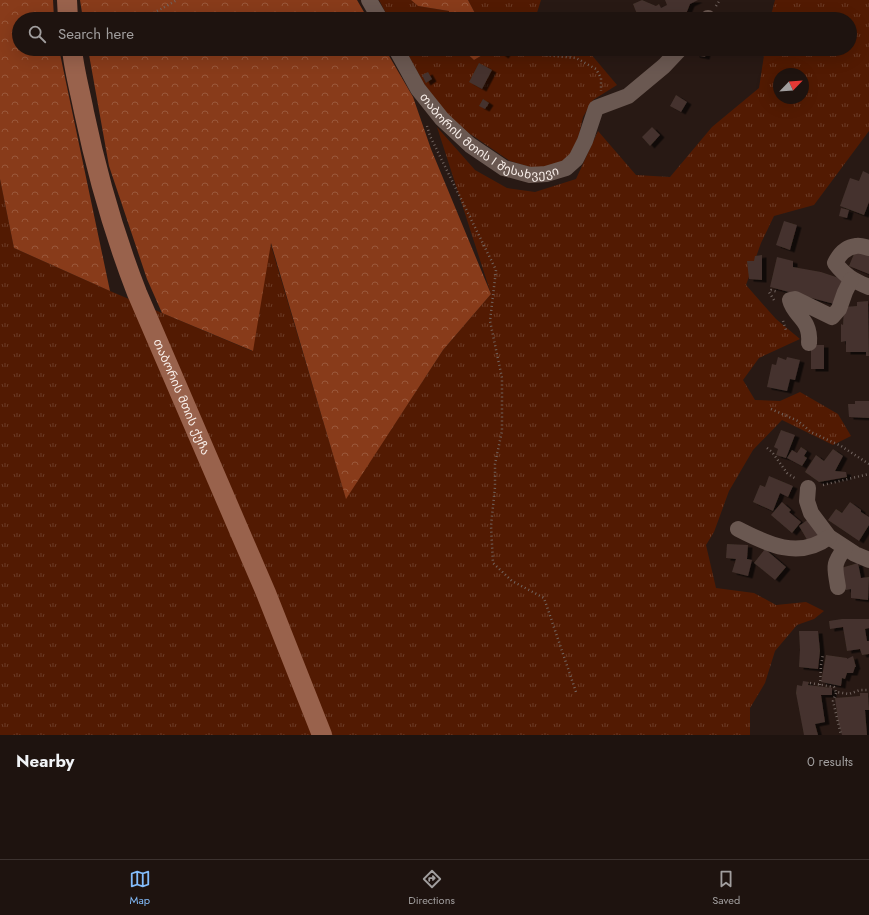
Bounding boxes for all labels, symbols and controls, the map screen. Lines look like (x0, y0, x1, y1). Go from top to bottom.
search box (12, 12, 857, 56)
icon: search (26, 23, 48, 45)
text: Search here (58, 23, 134, 45)
north arrow (773, 68, 809, 104)
street label: თაბორის მთის I შესახვევი (415, 89, 561, 184)
street label: თაბორის მთის ქუჩა (149, 336, 215, 458)
text: Nearby (16, 749, 74, 773)
text: 0 results (807, 752, 853, 771)
tab: Map (129, 868, 151, 908)
tab: Directions (408, 868, 455, 908)
tab: Saved (712, 868, 740, 908)

